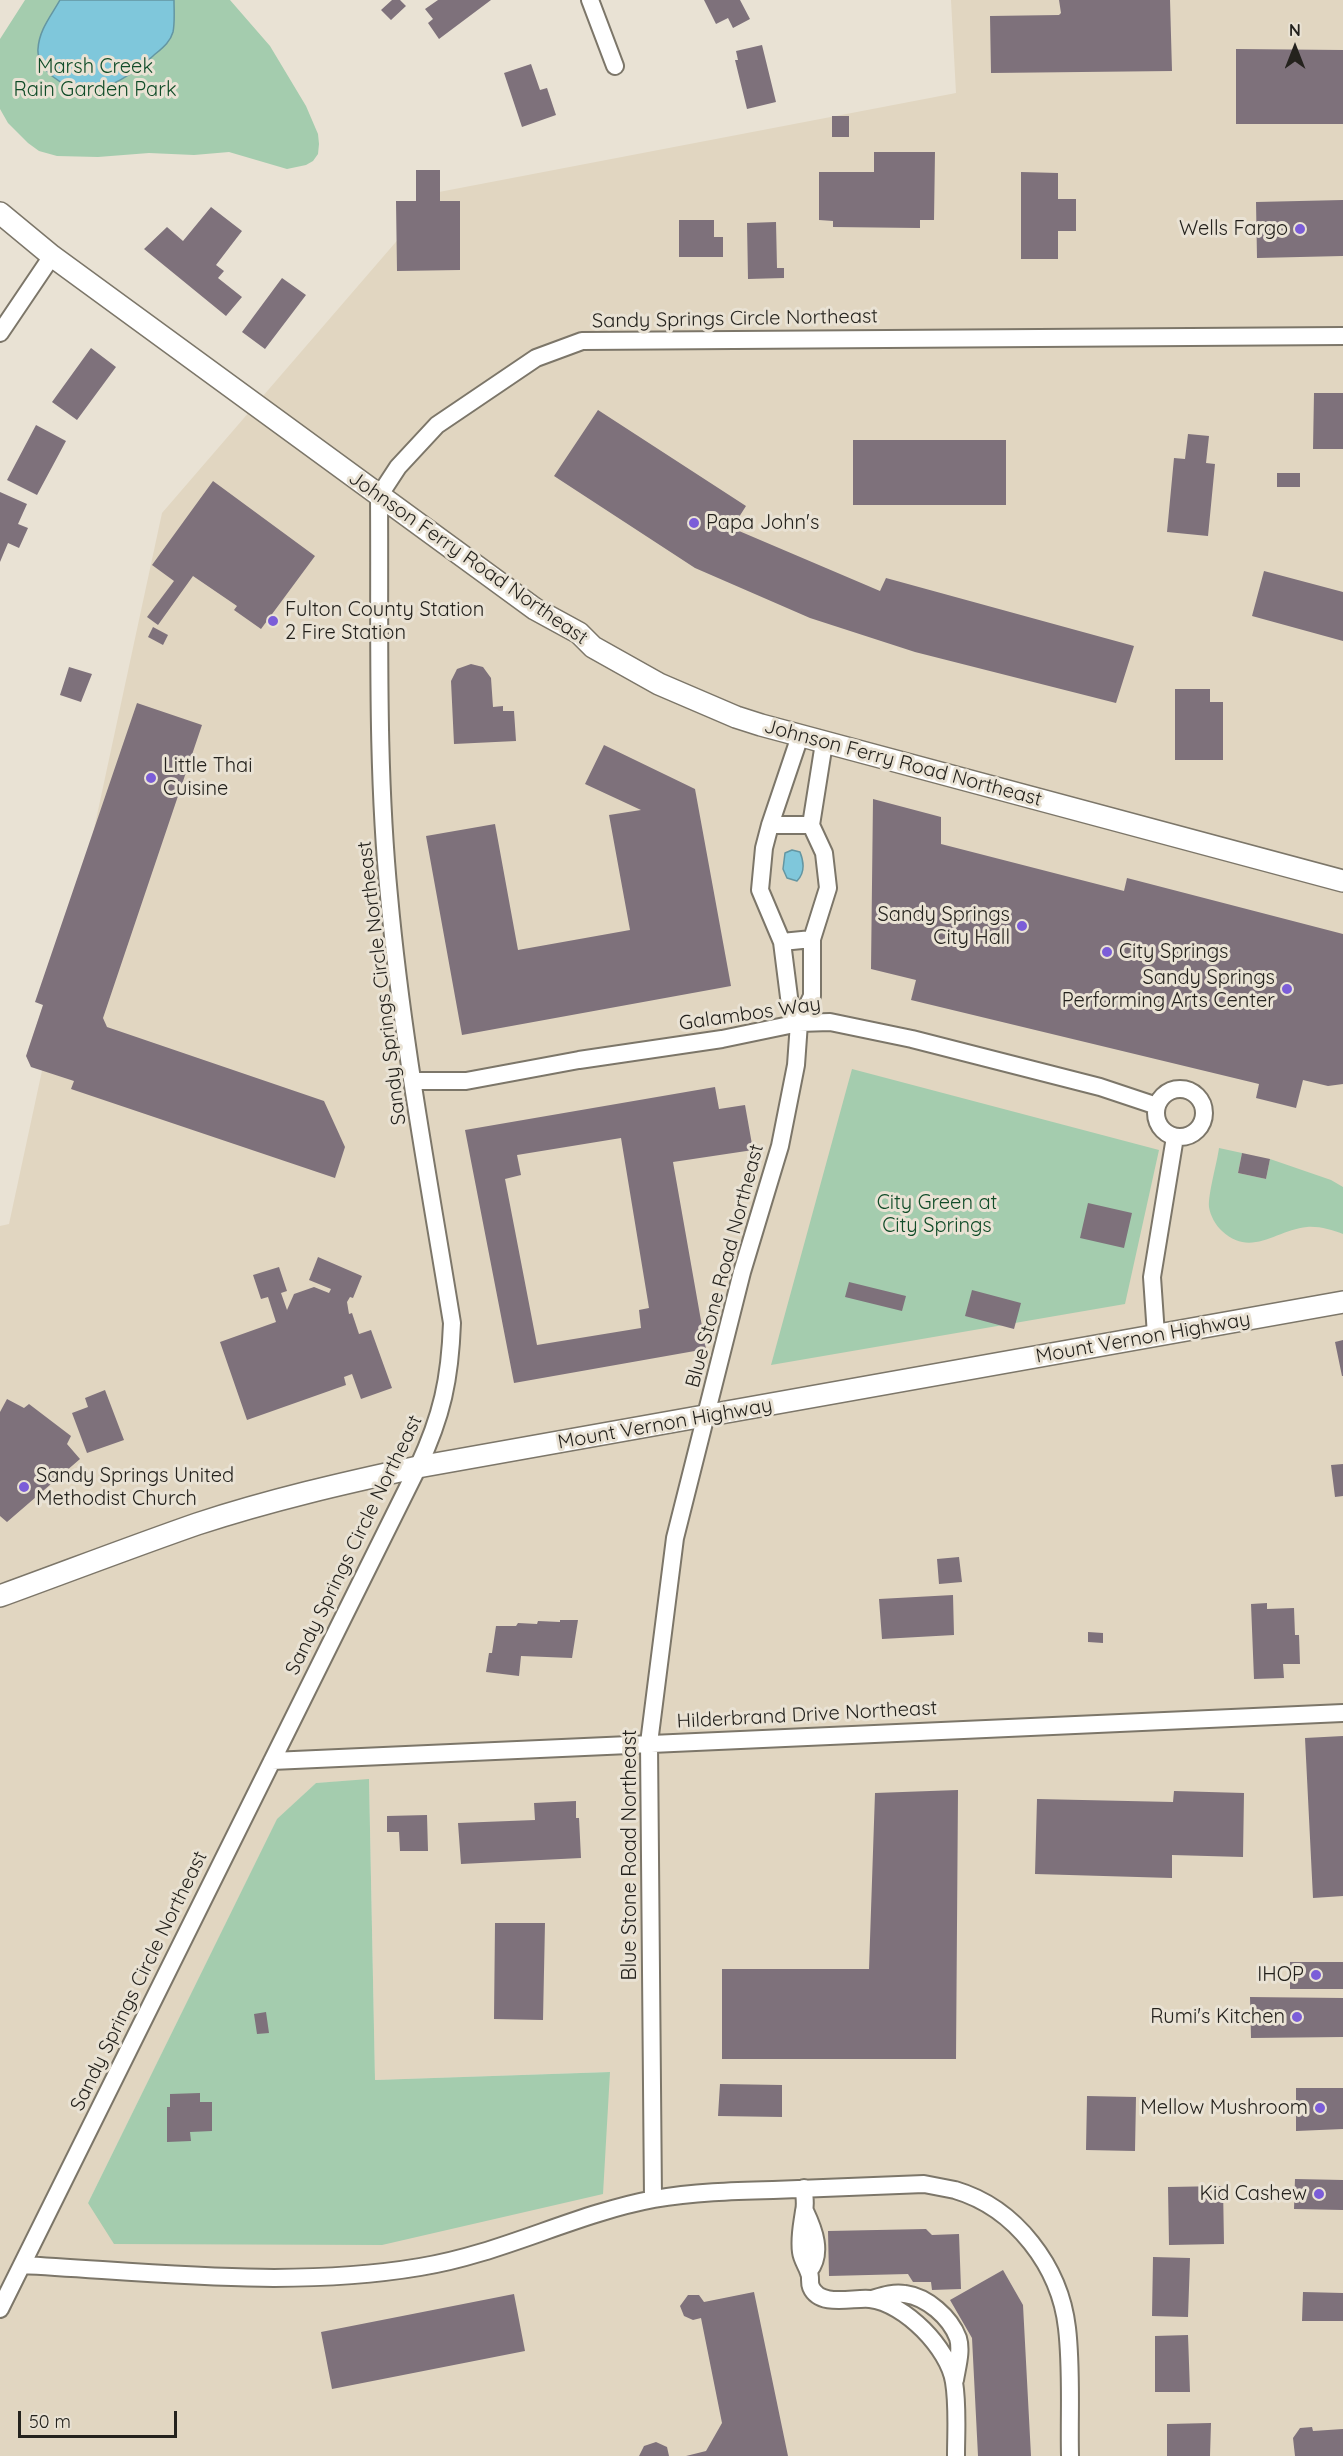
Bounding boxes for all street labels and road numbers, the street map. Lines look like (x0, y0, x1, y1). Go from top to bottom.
street label: Sandy Springs Circle Northeast (592, 305, 878, 333)
street label: Johnson Ferry Road Northeast (344, 466, 592, 650)
street label: Johnson Ferry Road Northeast (761, 714, 1045, 812)
street label: Sandy Springs Circle Northeast (353, 840, 411, 1126)
street label: Galambos Way (678, 992, 822, 1036)
street label: Blue Stone Road Northeast (681, 1142, 769, 1390)
street label: Mount Vernon Highway (1034, 1307, 1252, 1369)
street label: Mount Vernon Highway (556, 1393, 774, 1455)
street label: Sandy Springs Circle Northeast (280, 1411, 428, 1679)
street label: Hilderbrand Drive Northeast (676, 1696, 938, 1734)
street label: Blue Stone Road Northeast (618, 1729, 642, 1981)
street label: Sandy Springs Circle Northeast (65, 1847, 213, 2115)

